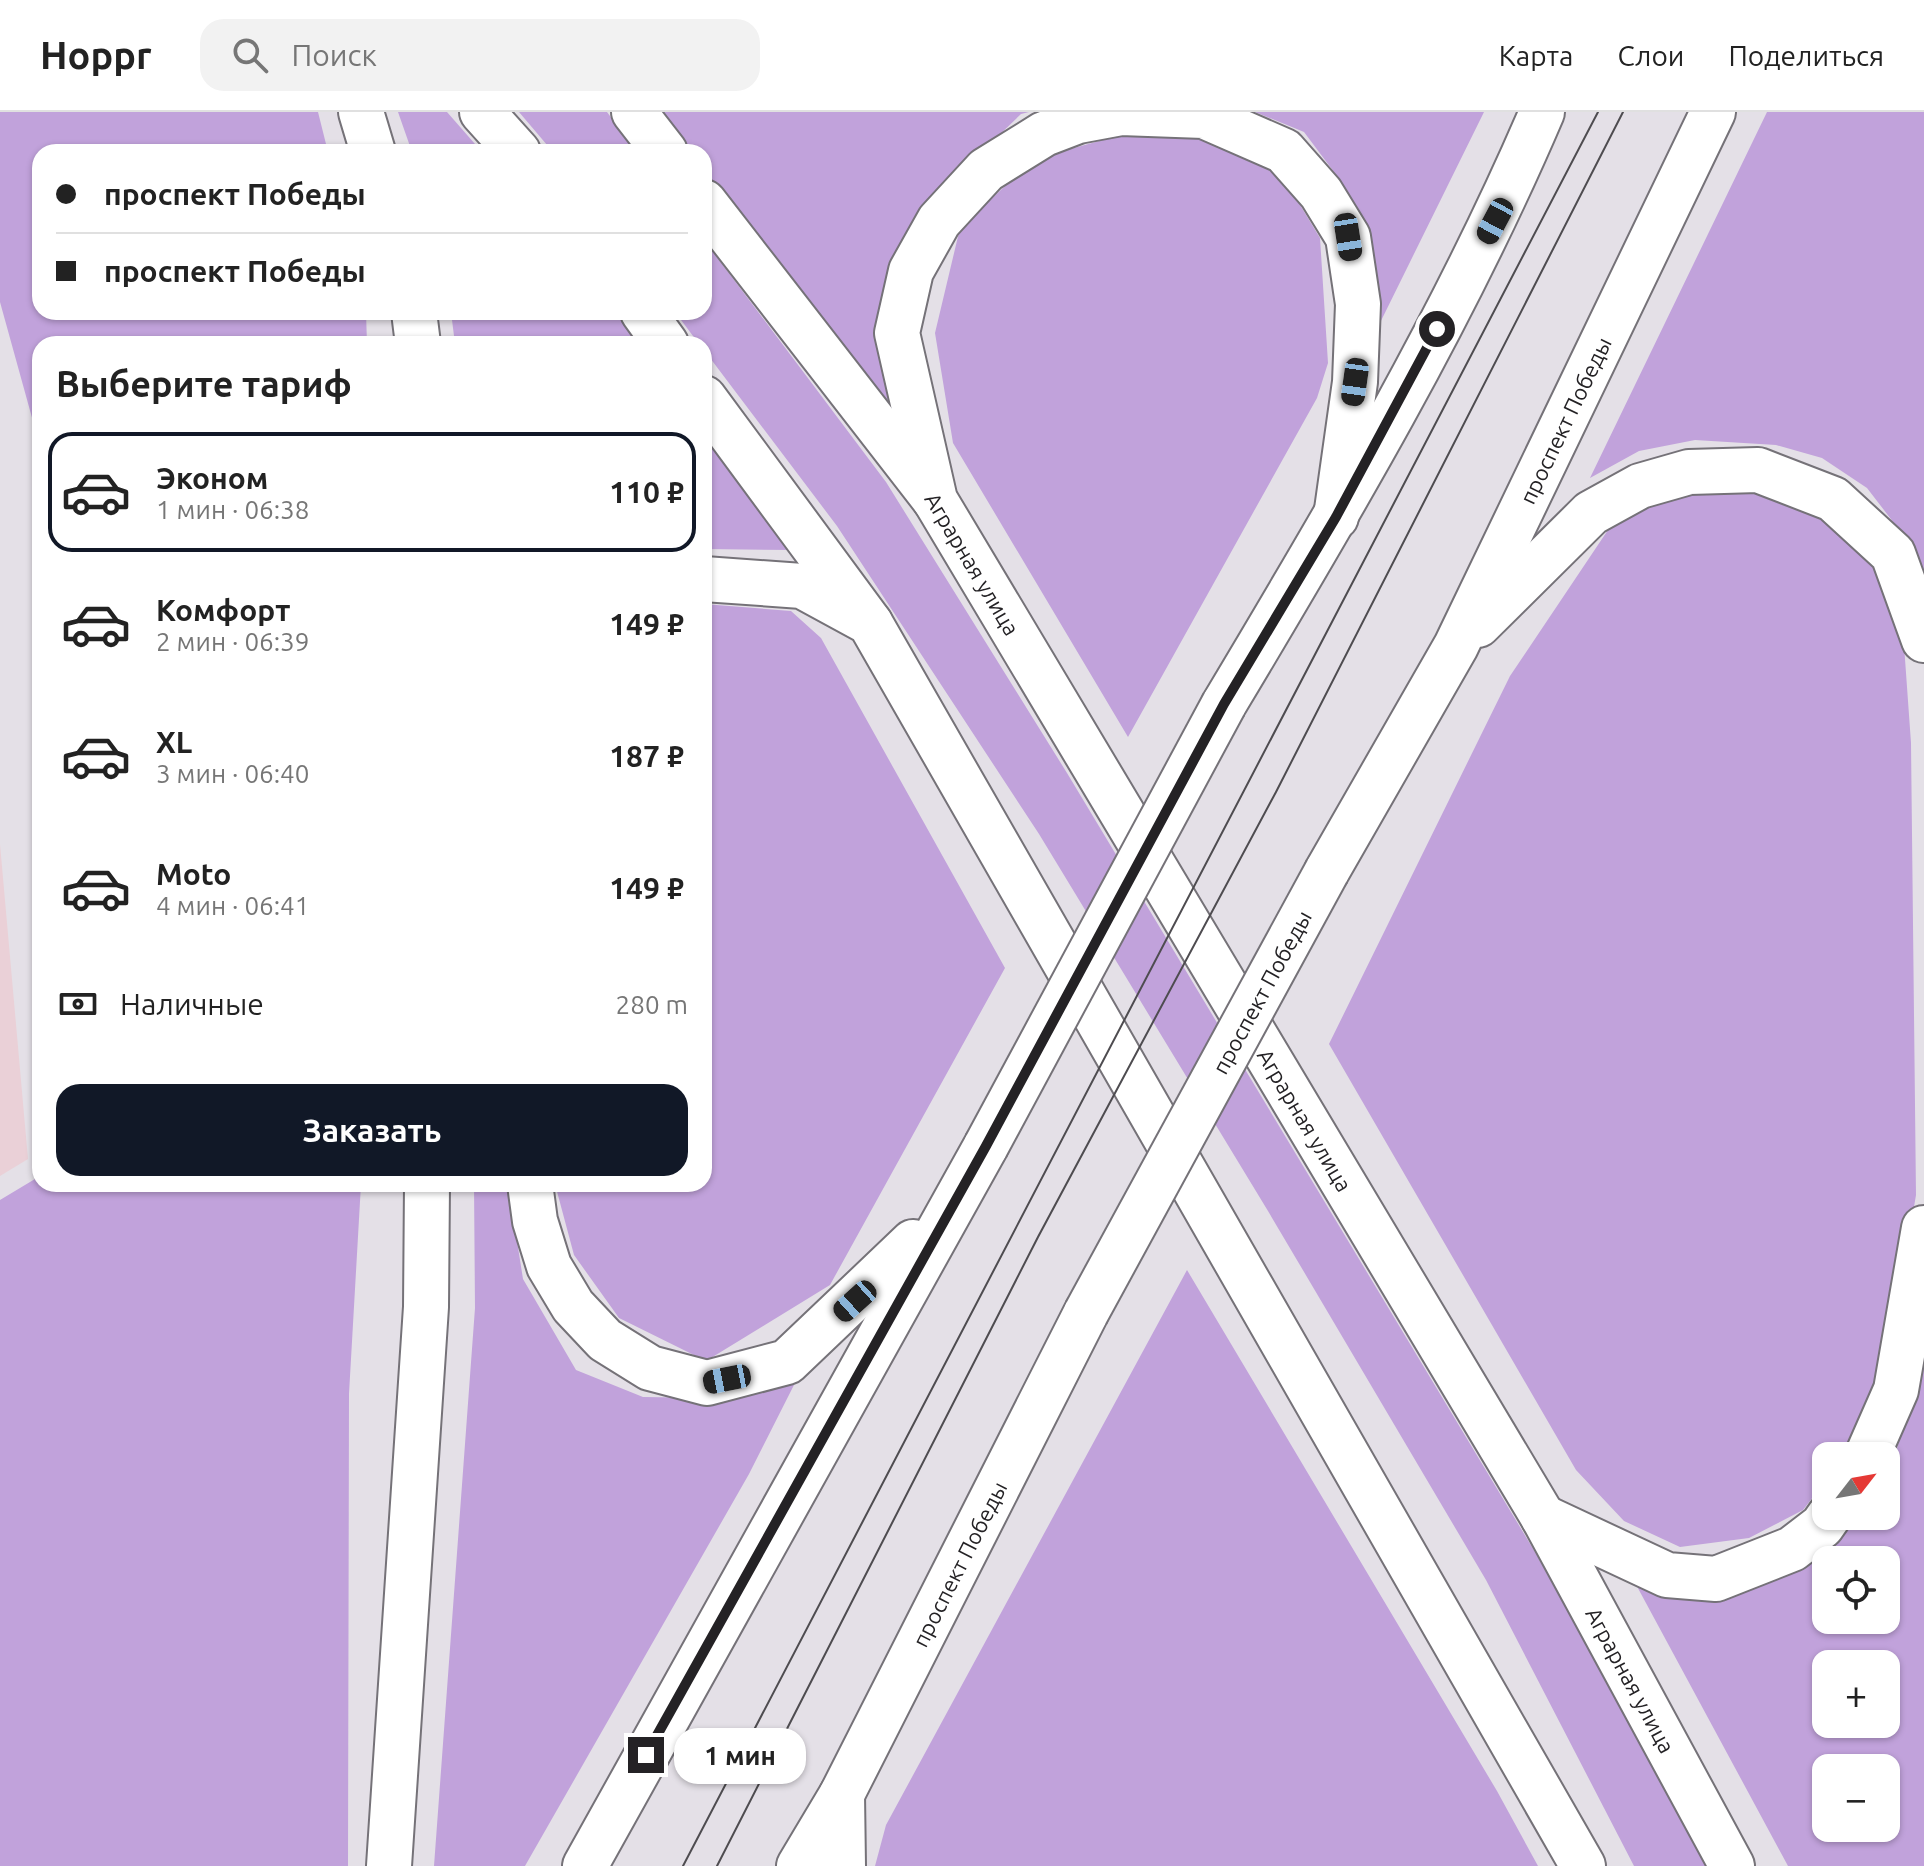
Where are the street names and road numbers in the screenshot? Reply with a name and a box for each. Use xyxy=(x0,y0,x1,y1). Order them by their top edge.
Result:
street label: проспект Победы xyxy=(1514,333,1615,508)
street label: Аграрная улица xyxy=(921,488,1025,639)
street label: проспект Победы xyxy=(1207,906,1316,1078)
street label: Аграрная улица xyxy=(1253,1044,1358,1195)
street label: проспект Победы xyxy=(906,1477,1011,1651)
street label: Аграрная улица xyxy=(1582,1603,1681,1757)

